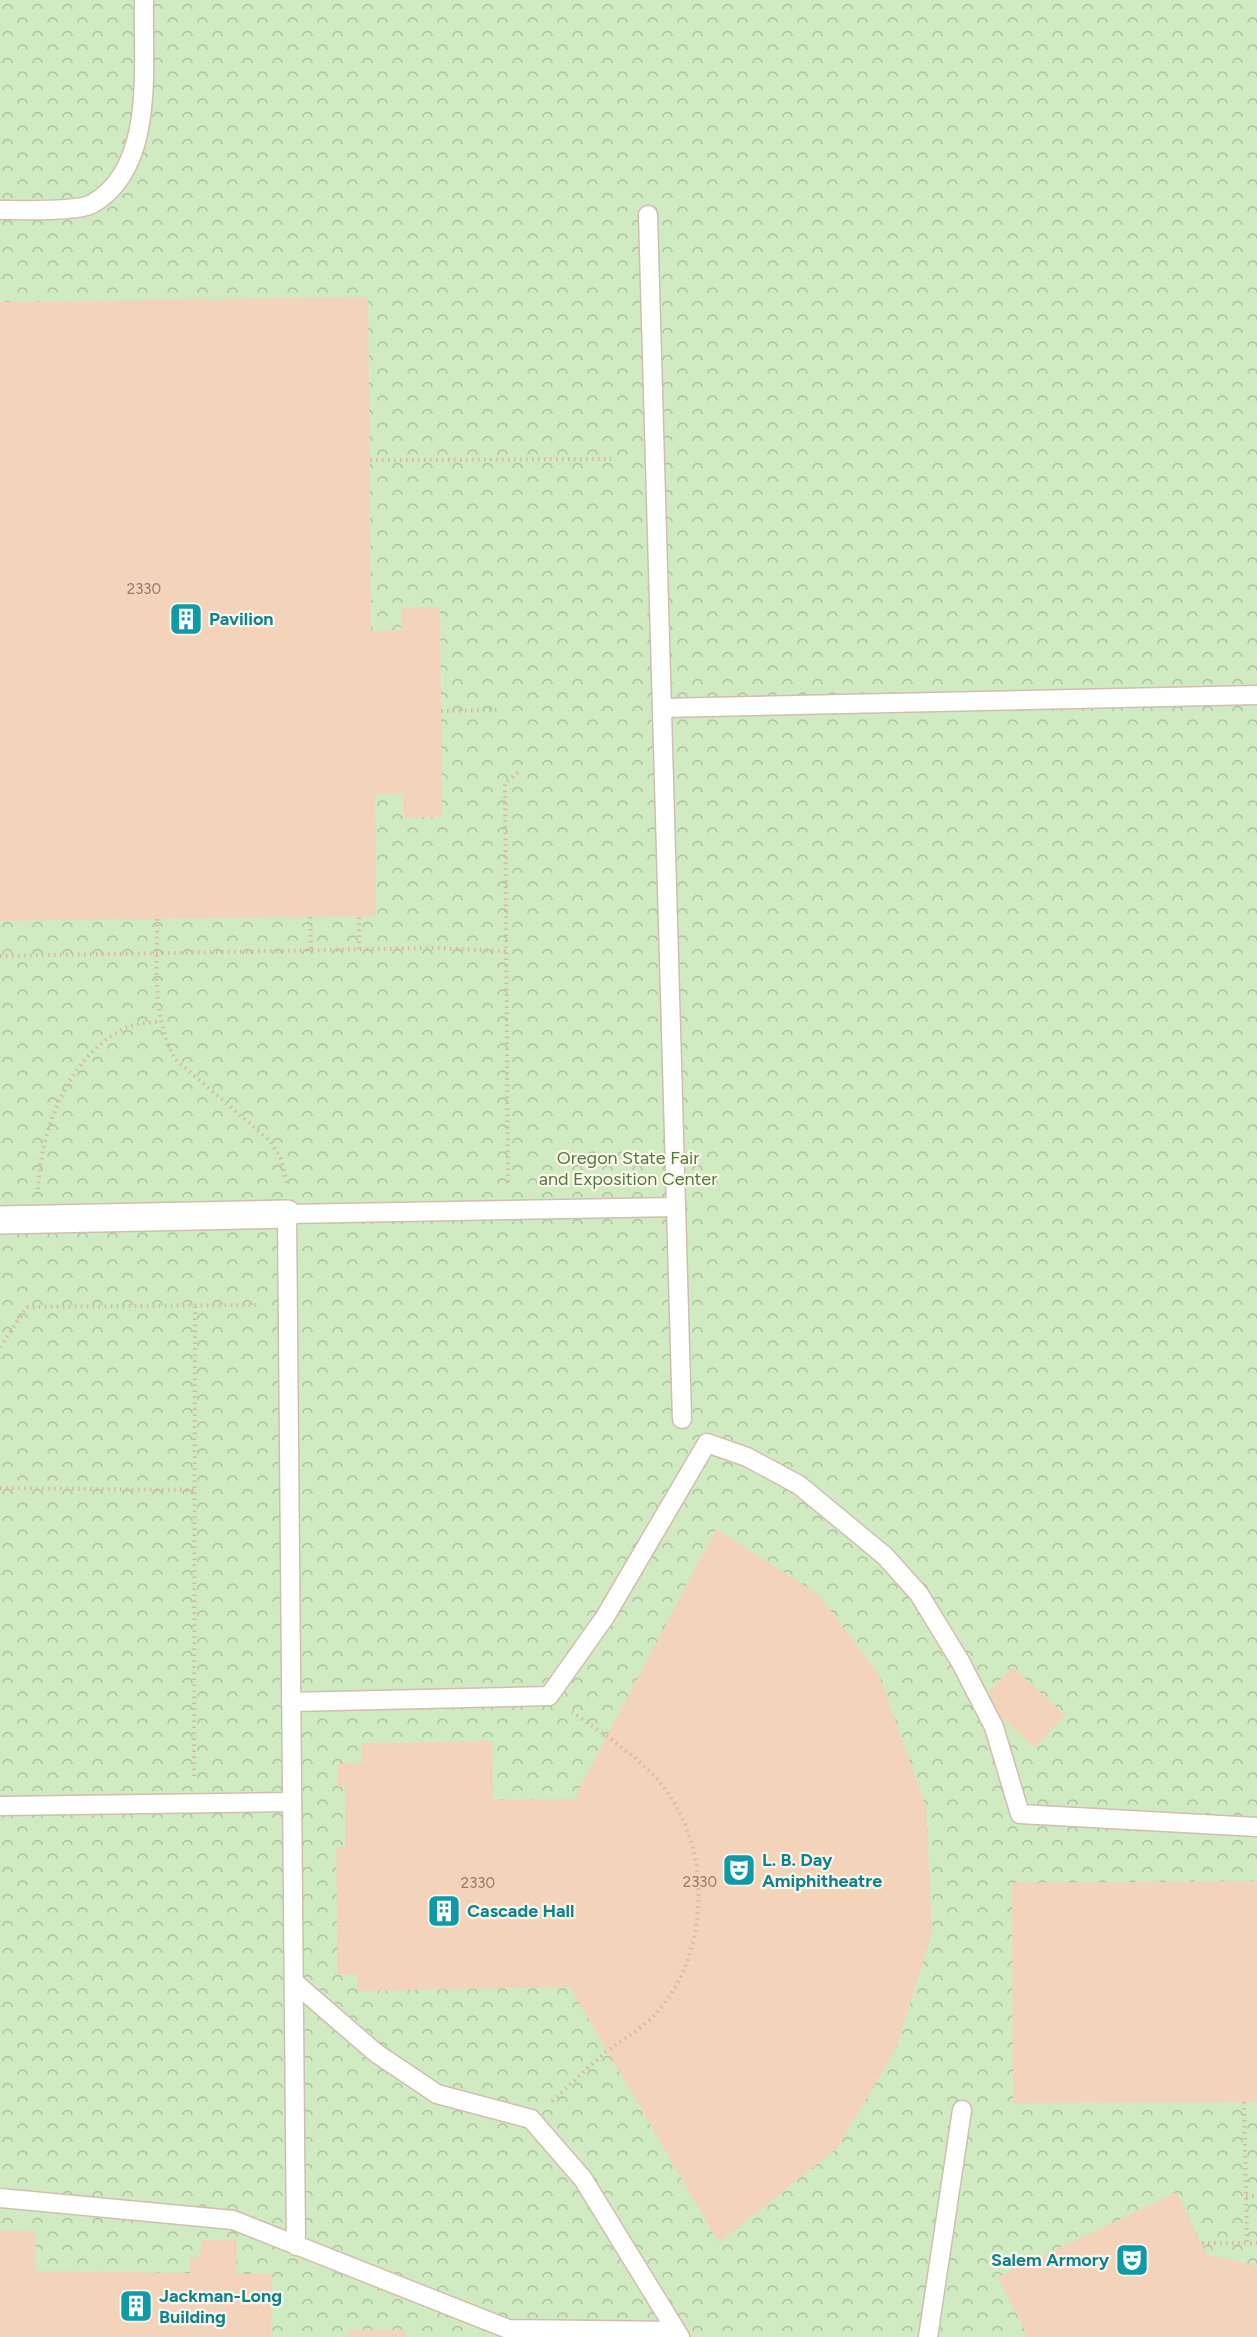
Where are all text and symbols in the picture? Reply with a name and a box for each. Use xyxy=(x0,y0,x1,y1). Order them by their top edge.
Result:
house number: 2330 xyxy=(127,580,161,598)
building icon: Pavilion xyxy=(168,601,204,637)
place label: Pavilion xyxy=(209,608,274,630)
park label: Oregon State Fair and Exposition Center xyxy=(539,1147,717,1190)
place label: L. B. Day Amiphitheatre xyxy=(762,1849,882,1892)
theatre icon: L. B. Day Amiphitheatre xyxy=(721,1852,757,1888)
house number: 2330 xyxy=(683,1873,717,1891)
house number: 2330 xyxy=(461,1874,495,1892)
building icon: Cascade Hall xyxy=(426,1893,462,1929)
place label: Cascade Hall xyxy=(467,1900,574,1922)
theatre icon: Salem Armory xyxy=(1114,2242,1150,2278)
place label: Salem Armory xyxy=(991,2249,1110,2271)
place label: Jackman-Long Building xyxy=(159,2285,282,2328)
building icon: Jackman-Long Building xyxy=(118,2288,154,2324)

